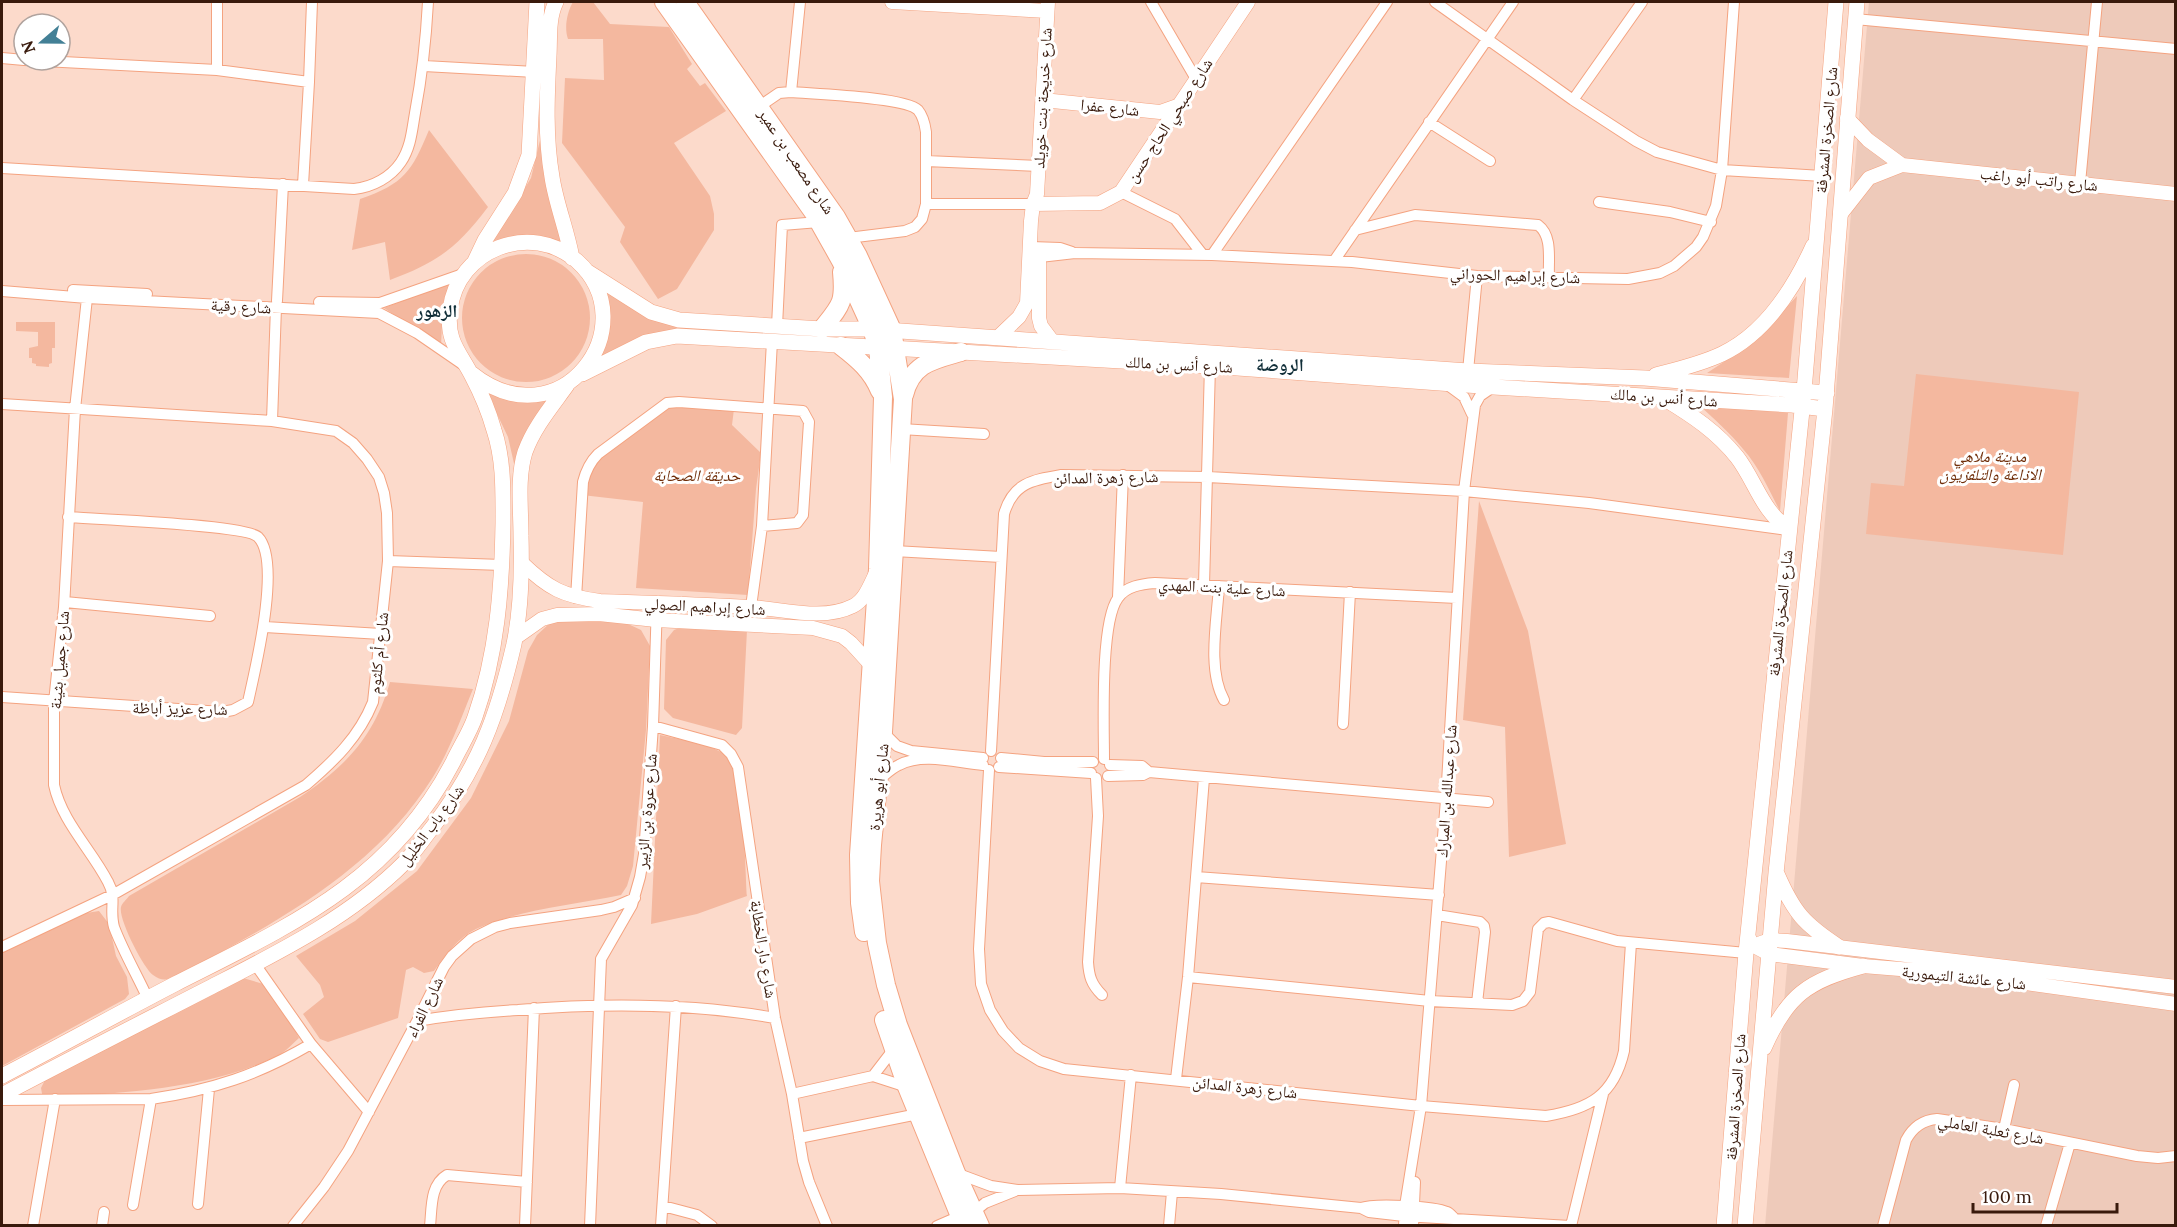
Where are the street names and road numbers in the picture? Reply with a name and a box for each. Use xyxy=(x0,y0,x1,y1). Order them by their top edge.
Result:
street label: شارع خديجة بنت خويلد xyxy=(1028,27,1057,169)
street label: شارع صبحي الحاج حسن xyxy=(1121,54,1219,188)
street label: شارع الصخرة المشرفة xyxy=(1811,66,1842,194)
street label: شارع عفرا xyxy=(1079,94,1140,121)
street label: شارع مصعب بن عمير xyxy=(753,104,840,218)
street label: شارع راتب أبو راغب xyxy=(1979,163,2099,196)
street label: شارع إبراهيم الحوراني xyxy=(1449,263,1580,290)
street label: شارع رقية xyxy=(210,294,272,319)
street label: شارع أنس بن مالك xyxy=(1125,351,1233,378)
street label: شارع أنس بن مالك xyxy=(1609,383,1718,412)
street label: شارع زهرة المدائن xyxy=(1053,466,1159,489)
street label: شارع الصخرة المشرفة xyxy=(1763,549,1798,677)
street label: شارع علية بنت المهدي xyxy=(1158,574,1286,603)
street label: شارع إبراهيم الصولي xyxy=(644,593,766,622)
street label: شارع جميل بثينة xyxy=(45,610,74,710)
street label: شارع أم كلثوم xyxy=(364,611,393,695)
street label: شارع عزيز أباظة xyxy=(132,697,228,720)
street label: شارع عبدالله بن المبارك xyxy=(1431,724,1462,858)
street label: شارع أبو هريرة xyxy=(863,742,894,832)
street label: شارع عروة بن الزبير xyxy=(631,753,662,871)
street label: شارع باب الخليل xyxy=(394,780,469,870)
street label: شارع دار الخطابة xyxy=(745,899,782,1000)
street label: شارع عائشة التيمورية xyxy=(1901,961,2027,994)
street label: شارع الفراء xyxy=(401,973,448,1041)
street label: شارع الصخرة المشرفة xyxy=(1721,1033,1750,1161)
street label: شارع زهرة المدائن xyxy=(1192,1072,1298,1103)
street label: شارع ثعلبة العاملي xyxy=(1936,1110,2045,1151)

